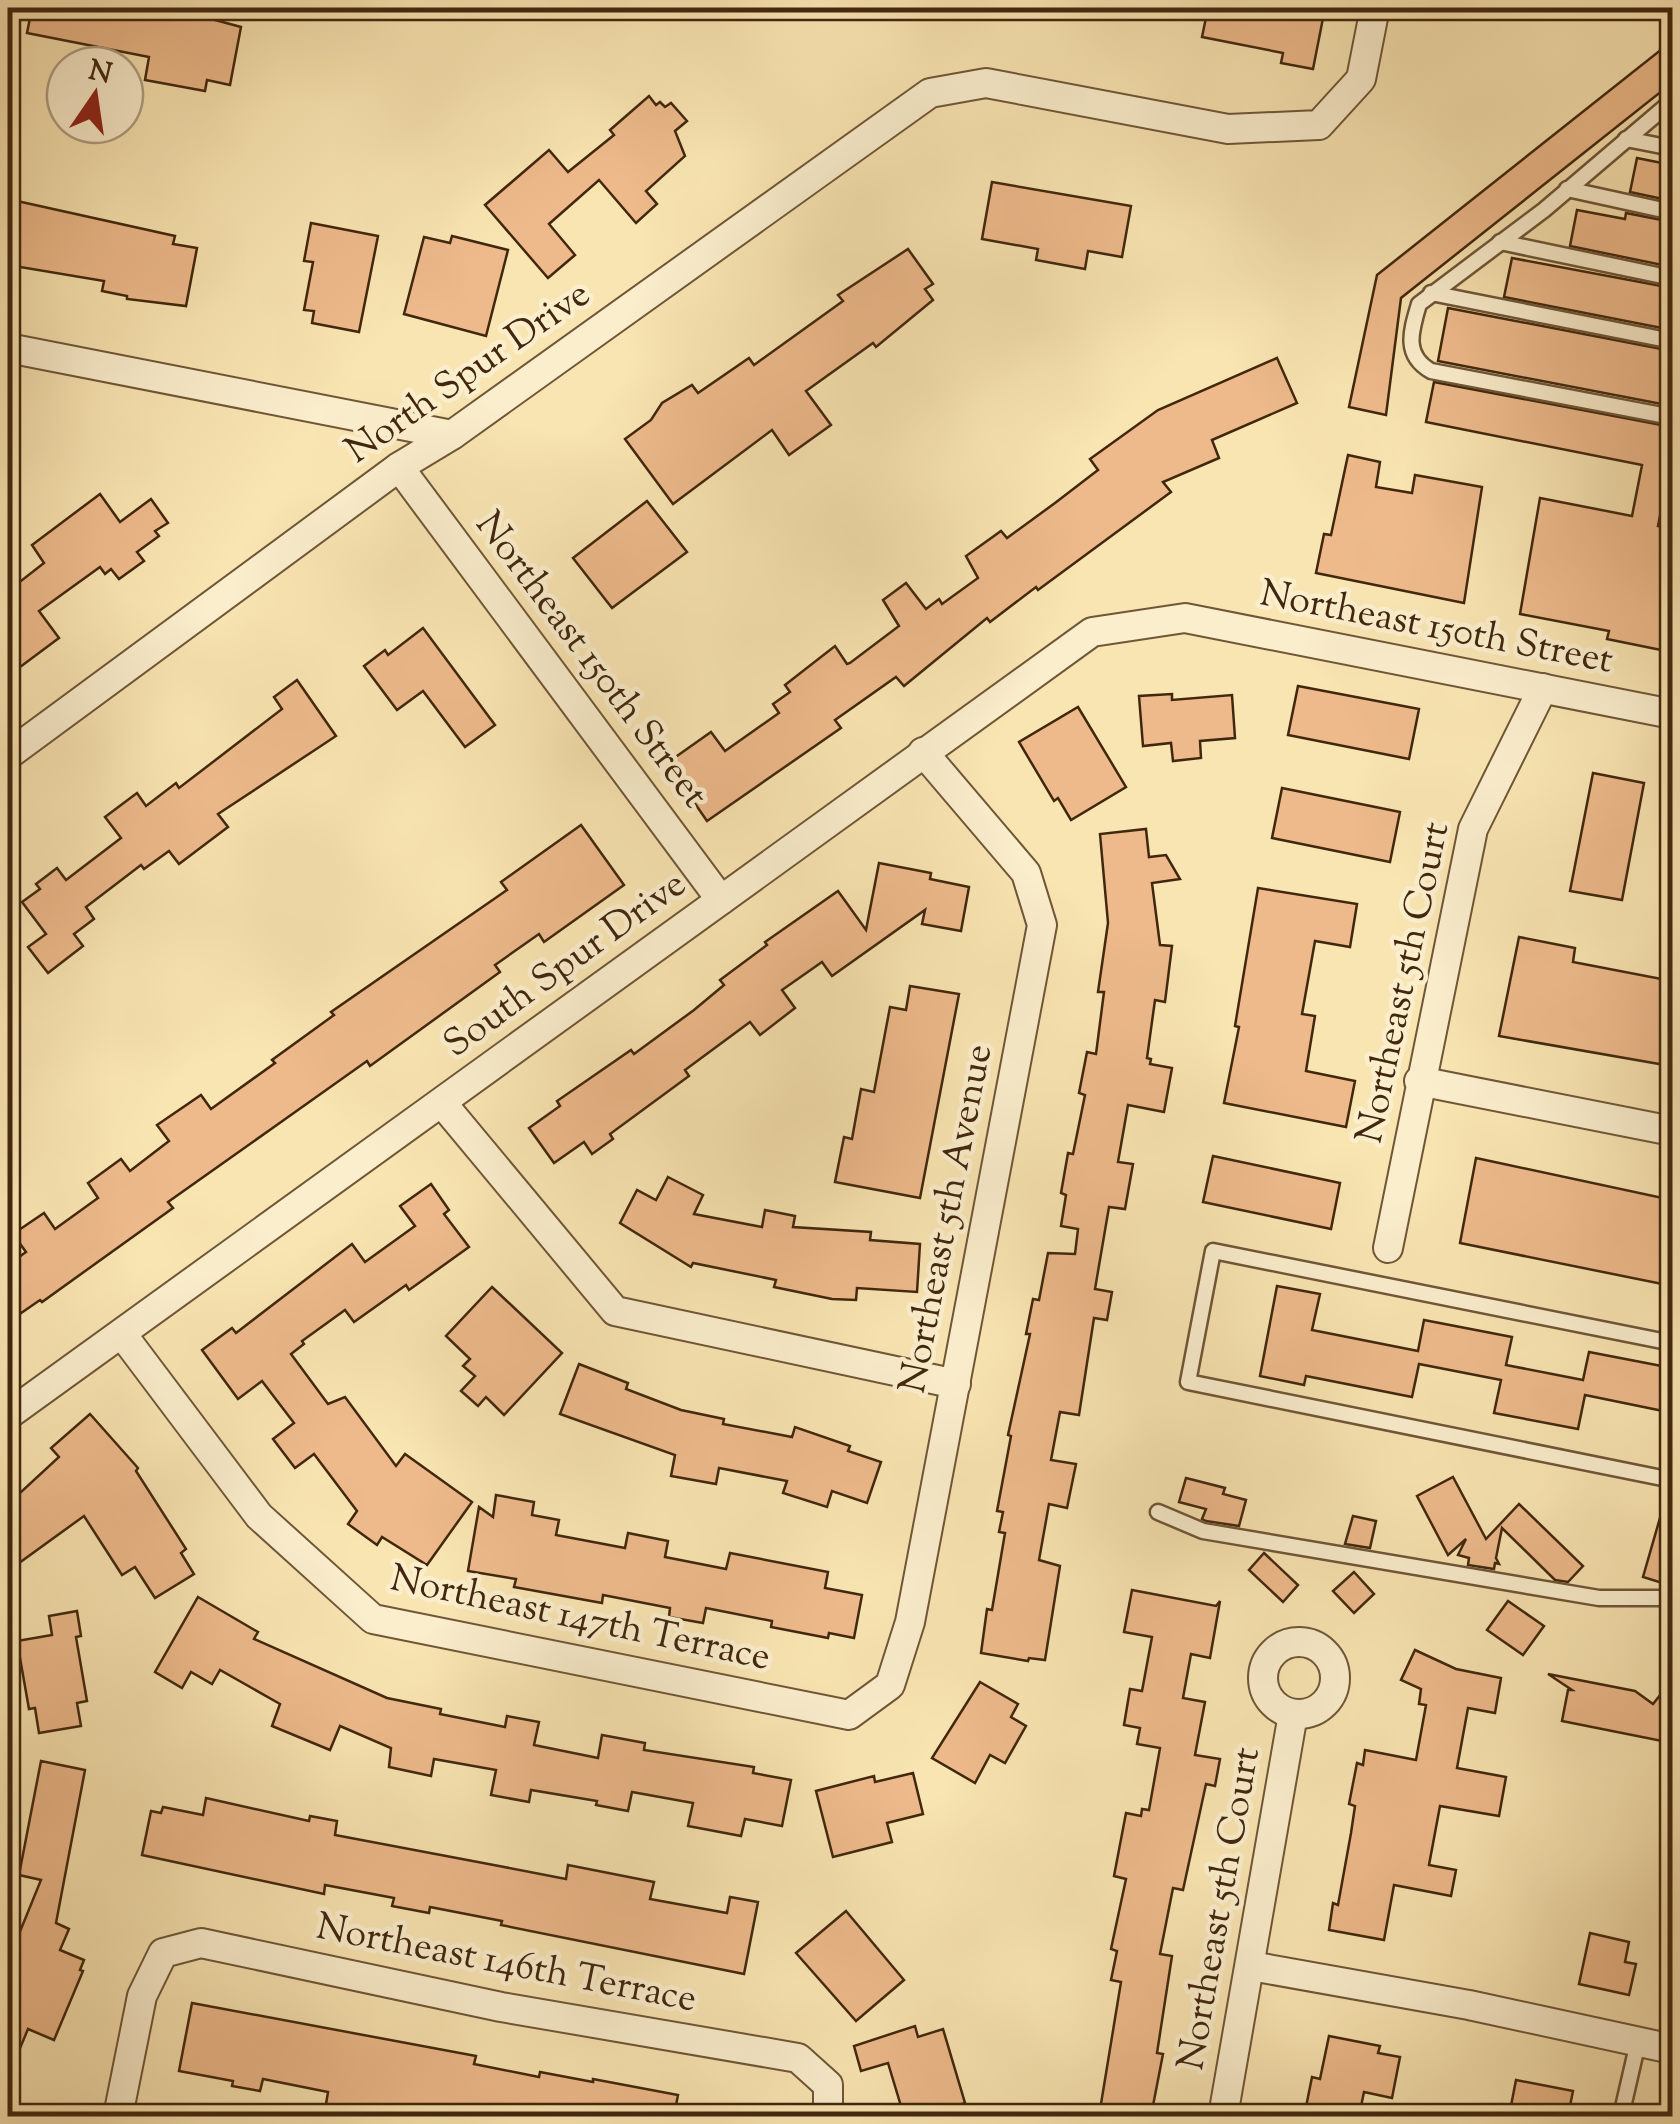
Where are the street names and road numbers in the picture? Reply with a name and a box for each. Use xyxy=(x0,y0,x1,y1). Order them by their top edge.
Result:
street label: North Spur Drive xyxy=(336,269,602,479)
street label: Northeast 150th Street xyxy=(461,502,719,820)
street label: Northeast 150th Street xyxy=(1255,568,1617,690)
street label: Northeast 5th Court xyxy=(1345,818,1465,1148)
street label: South Spur Drive xyxy=(434,859,698,1073)
street label: Northeast 5th Avenue xyxy=(888,1040,1008,1398)
street label: Northeast 147th Terrace xyxy=(385,1553,775,1687)
street label: Northeast 5th Court xyxy=(1166,1743,1276,2075)
street label: Northeast 146th Terrace xyxy=(311,1902,701,2028)

